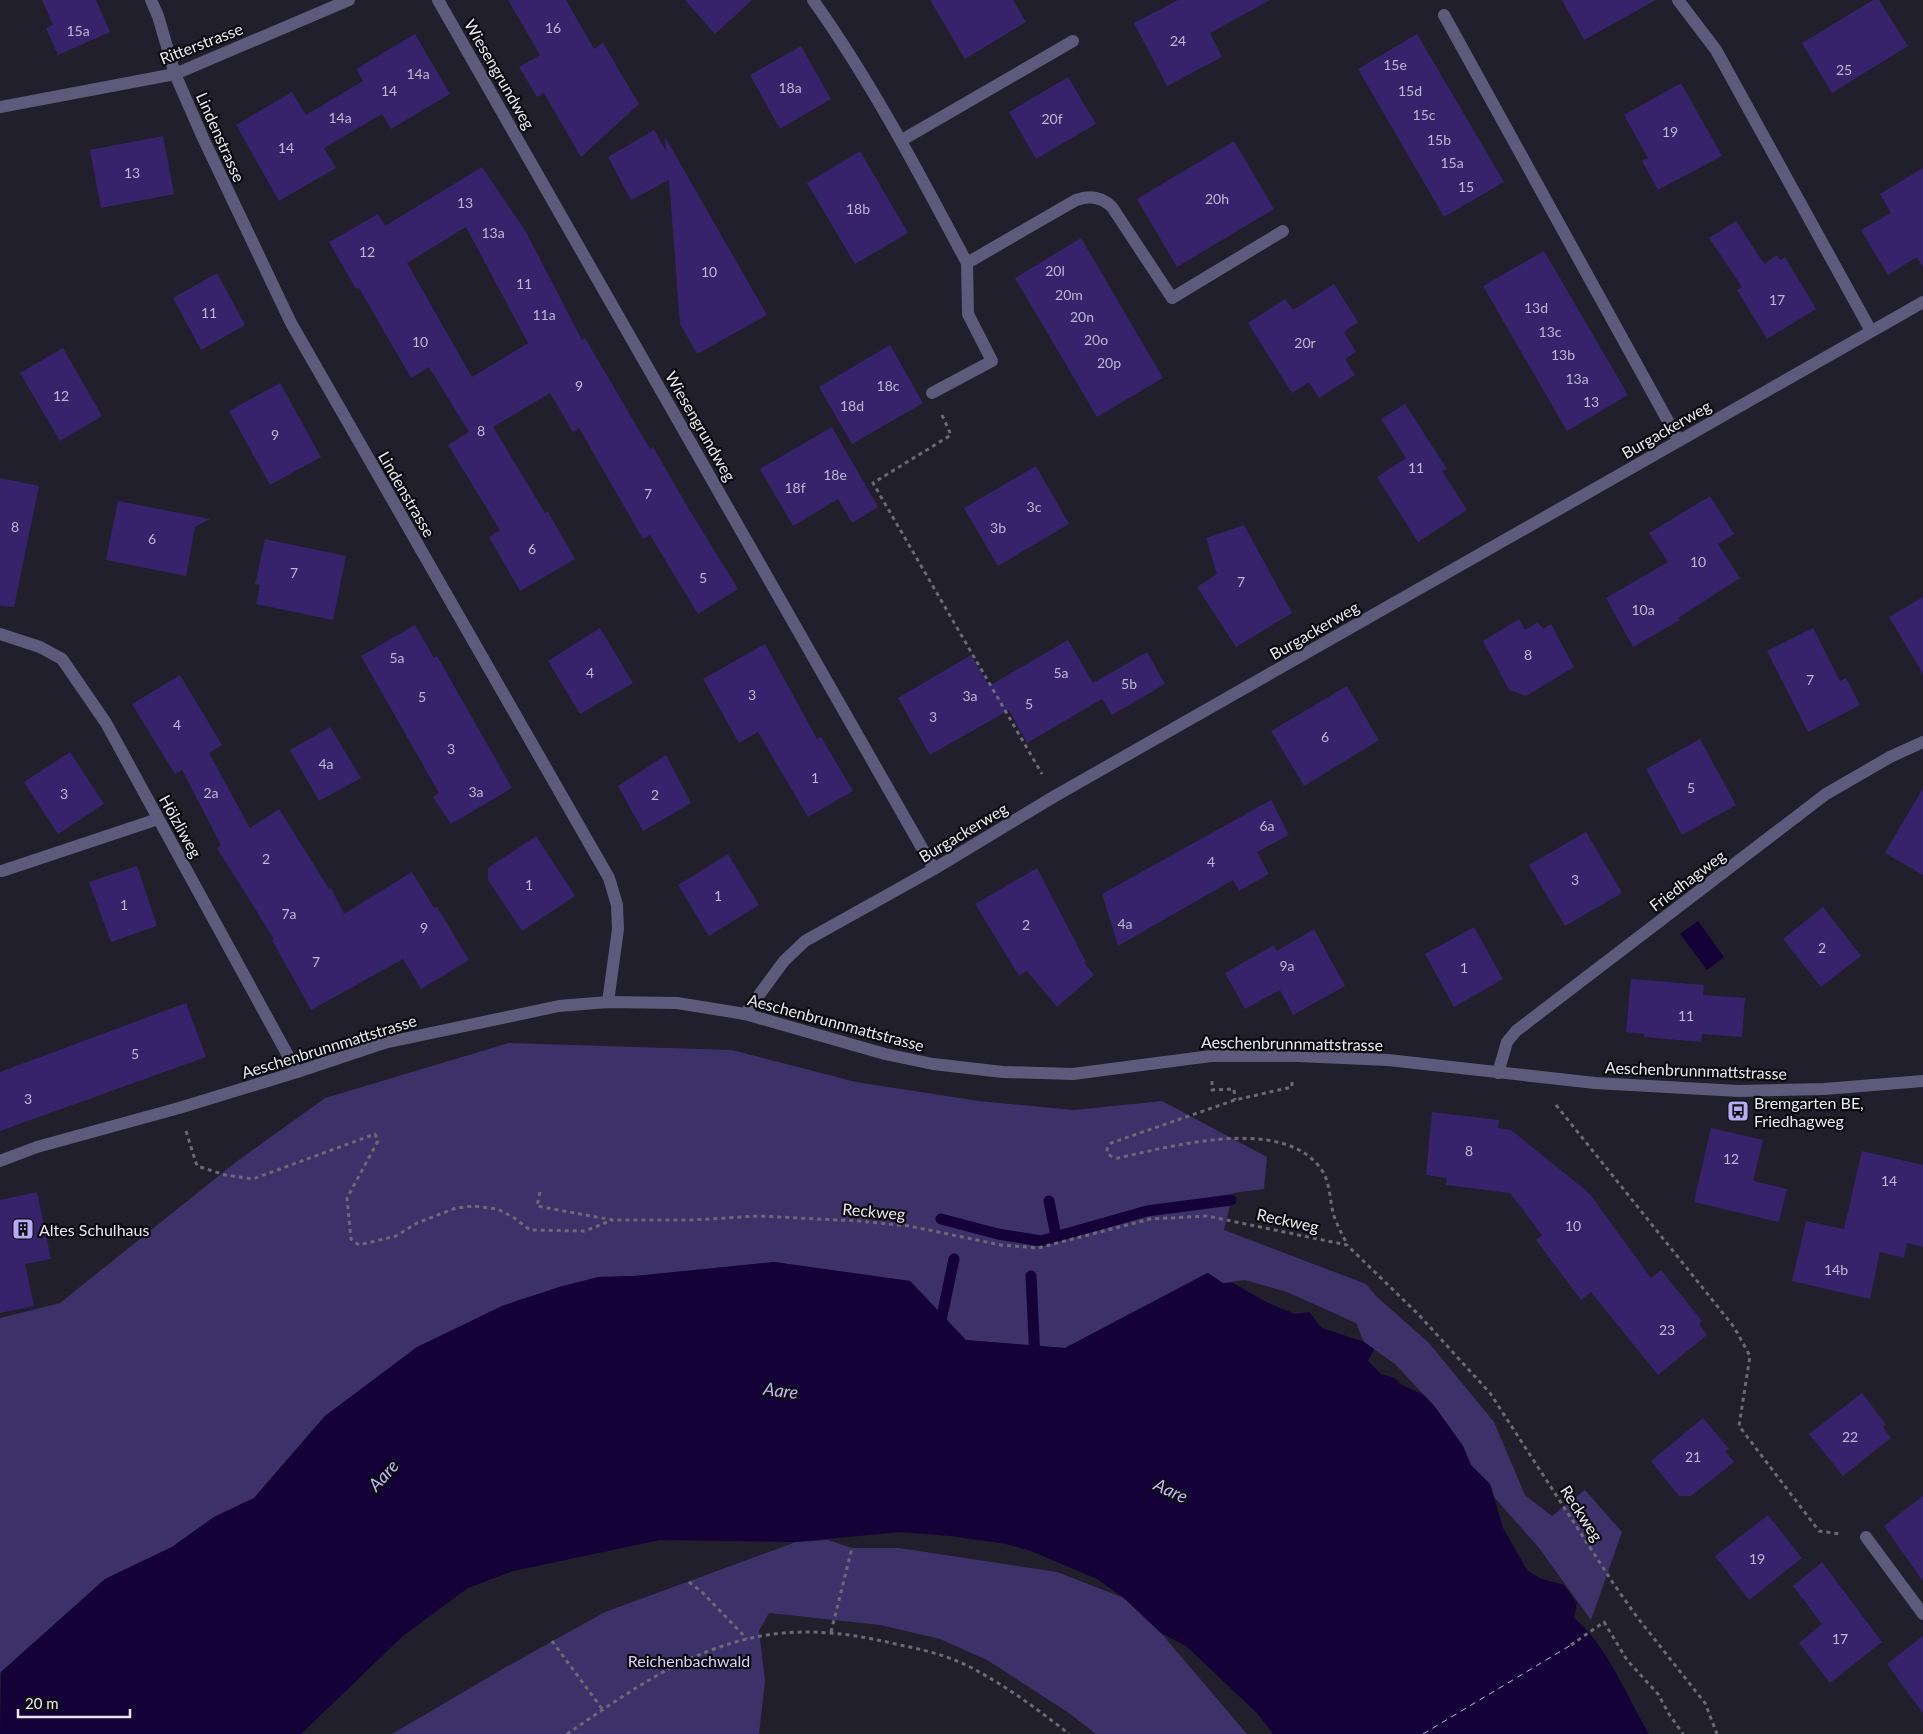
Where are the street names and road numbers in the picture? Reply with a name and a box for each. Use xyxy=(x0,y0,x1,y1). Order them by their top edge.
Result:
street label: Wiesengrundweg xyxy=(461,16,539,132)
street label: Ritterstrasse xyxy=(157,18,245,68)
street label: Lindenstrasse xyxy=(193,89,249,185)
street label: Wiesengrundweg xyxy=(662,368,740,484)
street label: Burgackerweg xyxy=(1618,396,1714,462)
street label: Lindenstrasse xyxy=(375,448,439,540)
street label: Burgackerweg xyxy=(1266,597,1362,663)
street label: Hölzliweg xyxy=(156,791,206,861)
street label: Burgackerweg xyxy=(915,798,1011,866)
street label: Friedhagweg xyxy=(1645,845,1729,915)
street label: Aeschenbrunnmattstrasse xyxy=(746,989,926,1055)
street label: Aeschenbrunnmattstrasse xyxy=(239,1010,419,1082)
street label: Aeschenbrunnmattstrasse xyxy=(1201,1032,1383,1054)
street label: Aeschenbrunnmattstrasse xyxy=(1605,1057,1787,1083)
street label: Reckweg xyxy=(842,1199,906,1223)
street label: Reckweg xyxy=(1255,1204,1321,1236)
street label: Reckweg xyxy=(1557,1481,1607,1545)

